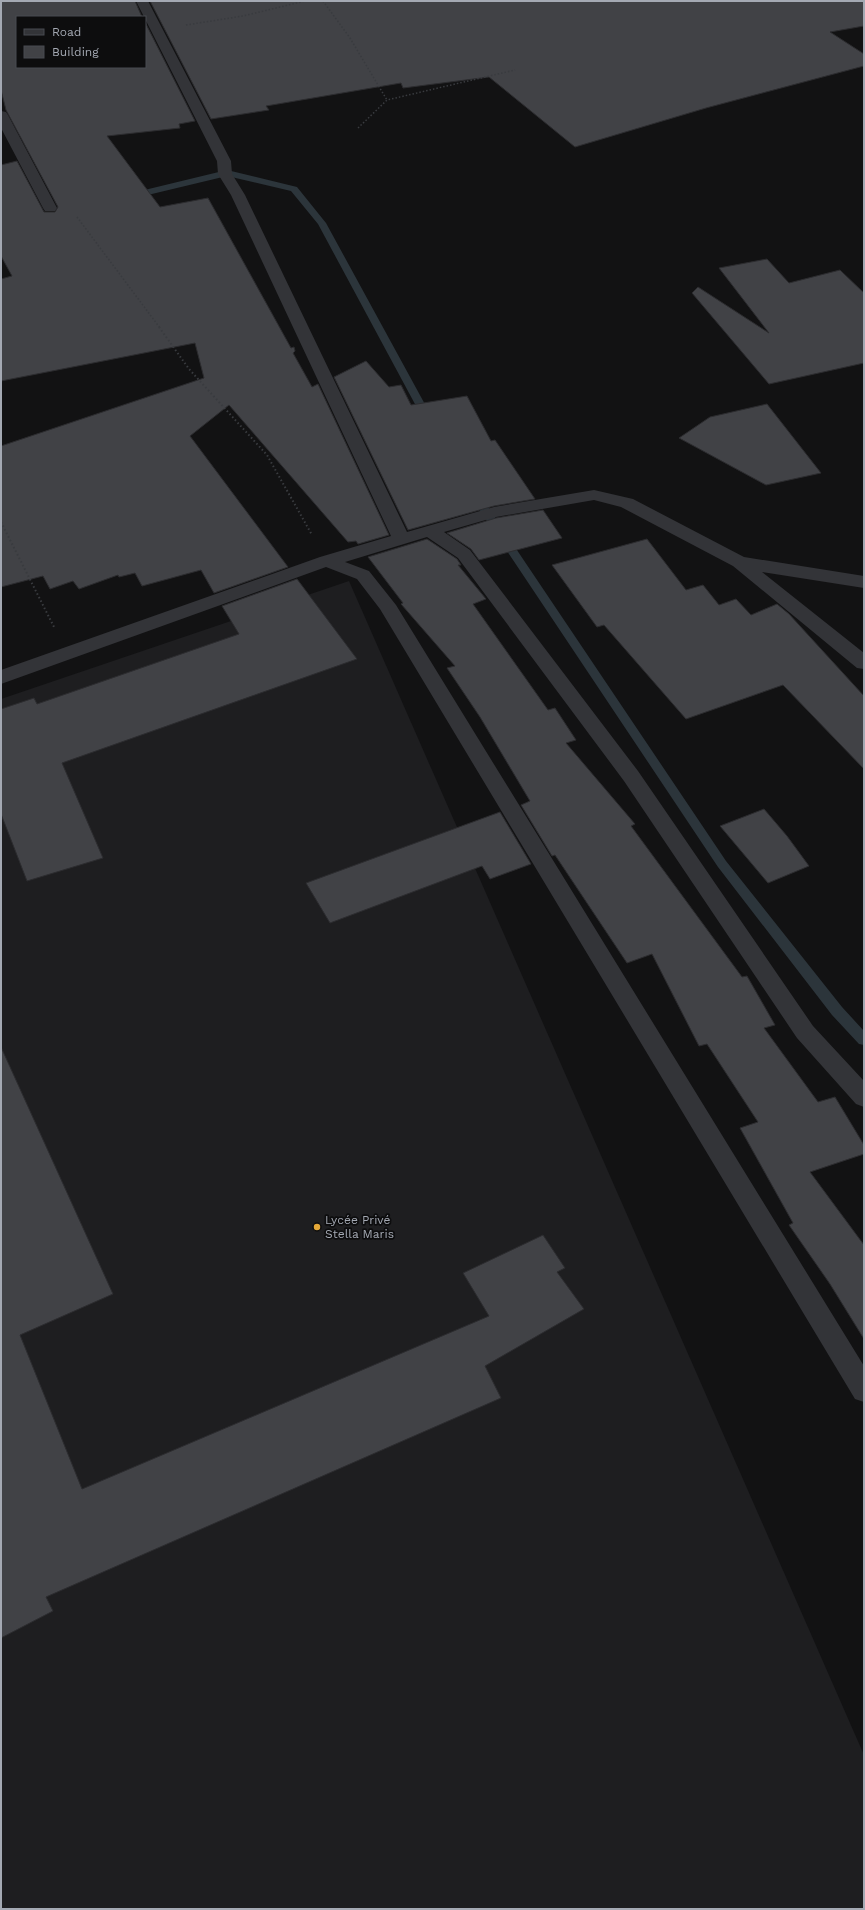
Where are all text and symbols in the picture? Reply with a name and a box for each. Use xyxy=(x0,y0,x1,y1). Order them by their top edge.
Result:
legend xyxy=(16,16,146,68)
text: Road xyxy=(52,25,81,39)
text: Building xyxy=(52,45,99,59)
place label: Lycée Privé Stella Maris xyxy=(325,1213,394,1241)
marker: Lycée Privé Stella Maris xyxy=(312,1222,322,1232)

